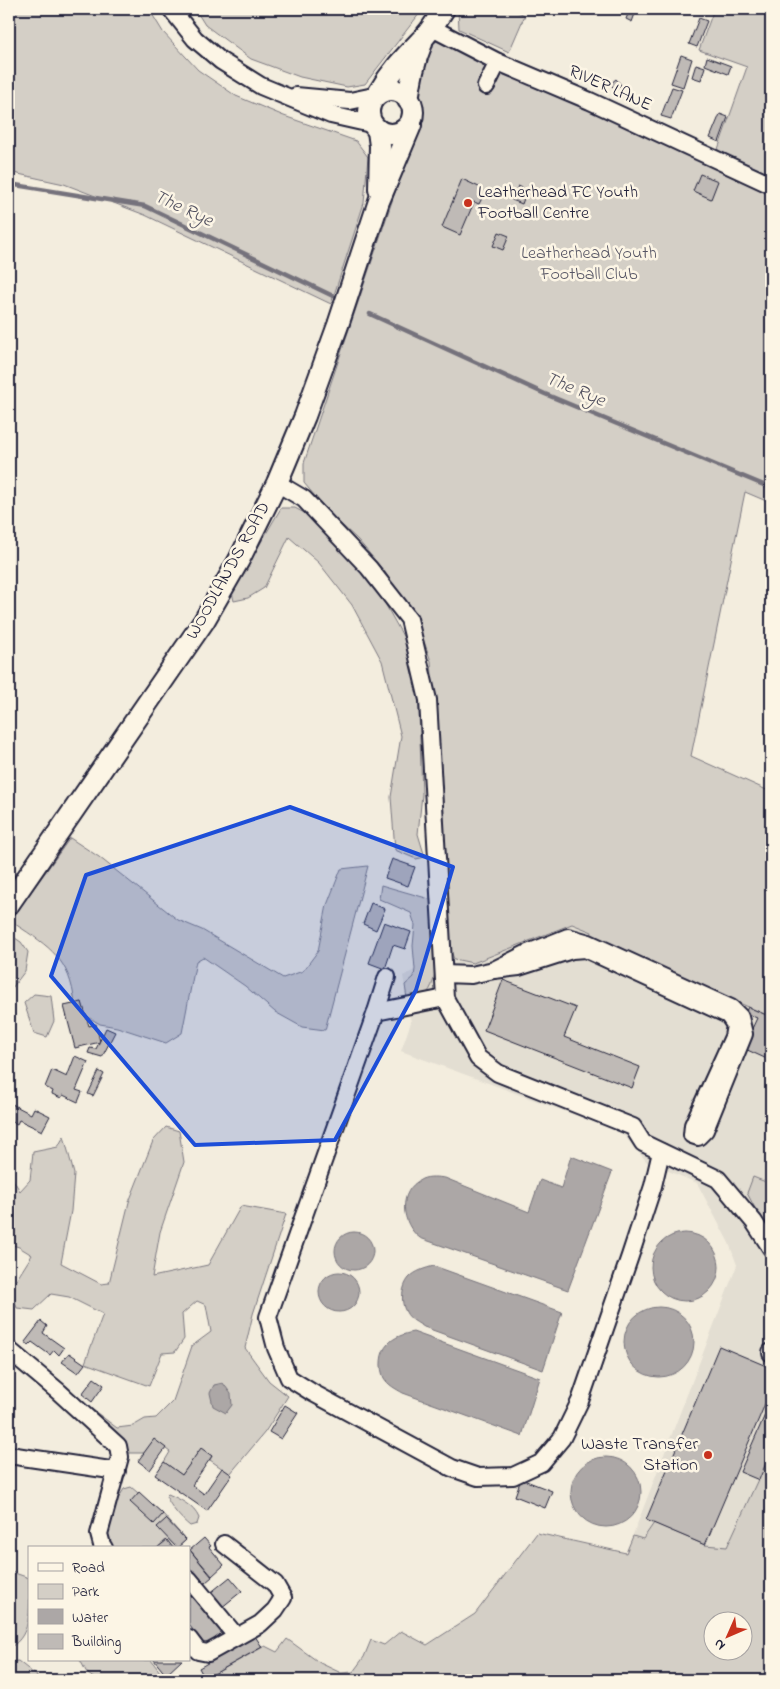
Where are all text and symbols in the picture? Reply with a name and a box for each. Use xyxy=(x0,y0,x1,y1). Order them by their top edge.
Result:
street label: RIVER LANE xyxy=(564,59,656,119)
place label: Leatherhead FC Youth Football Centre xyxy=(477,180,638,227)
water label: The Rye xyxy=(149,184,218,235)
marker: Leatherhead FC Youth Football Centre xyxy=(462,197,474,209)
park label: Leatherhead Youth Football Club xyxy=(521,241,657,288)
water label: The Rye xyxy=(541,365,611,415)
street label: WOODLANDS ROAD xyxy=(180,497,278,645)
place label: Waste Transfer Station xyxy=(581,1432,698,1479)
marker: Waste Transfer Station xyxy=(702,1449,714,1461)
legend xyxy=(28,1546,190,1662)
text: Road xyxy=(72,1557,105,1579)
text: Park xyxy=(72,1581,100,1603)
text: Water xyxy=(72,1607,108,1629)
north arrow xyxy=(702,1612,752,1662)
text: Building xyxy=(71,1631,121,1654)
text: N xyxy=(709,1633,731,1655)

